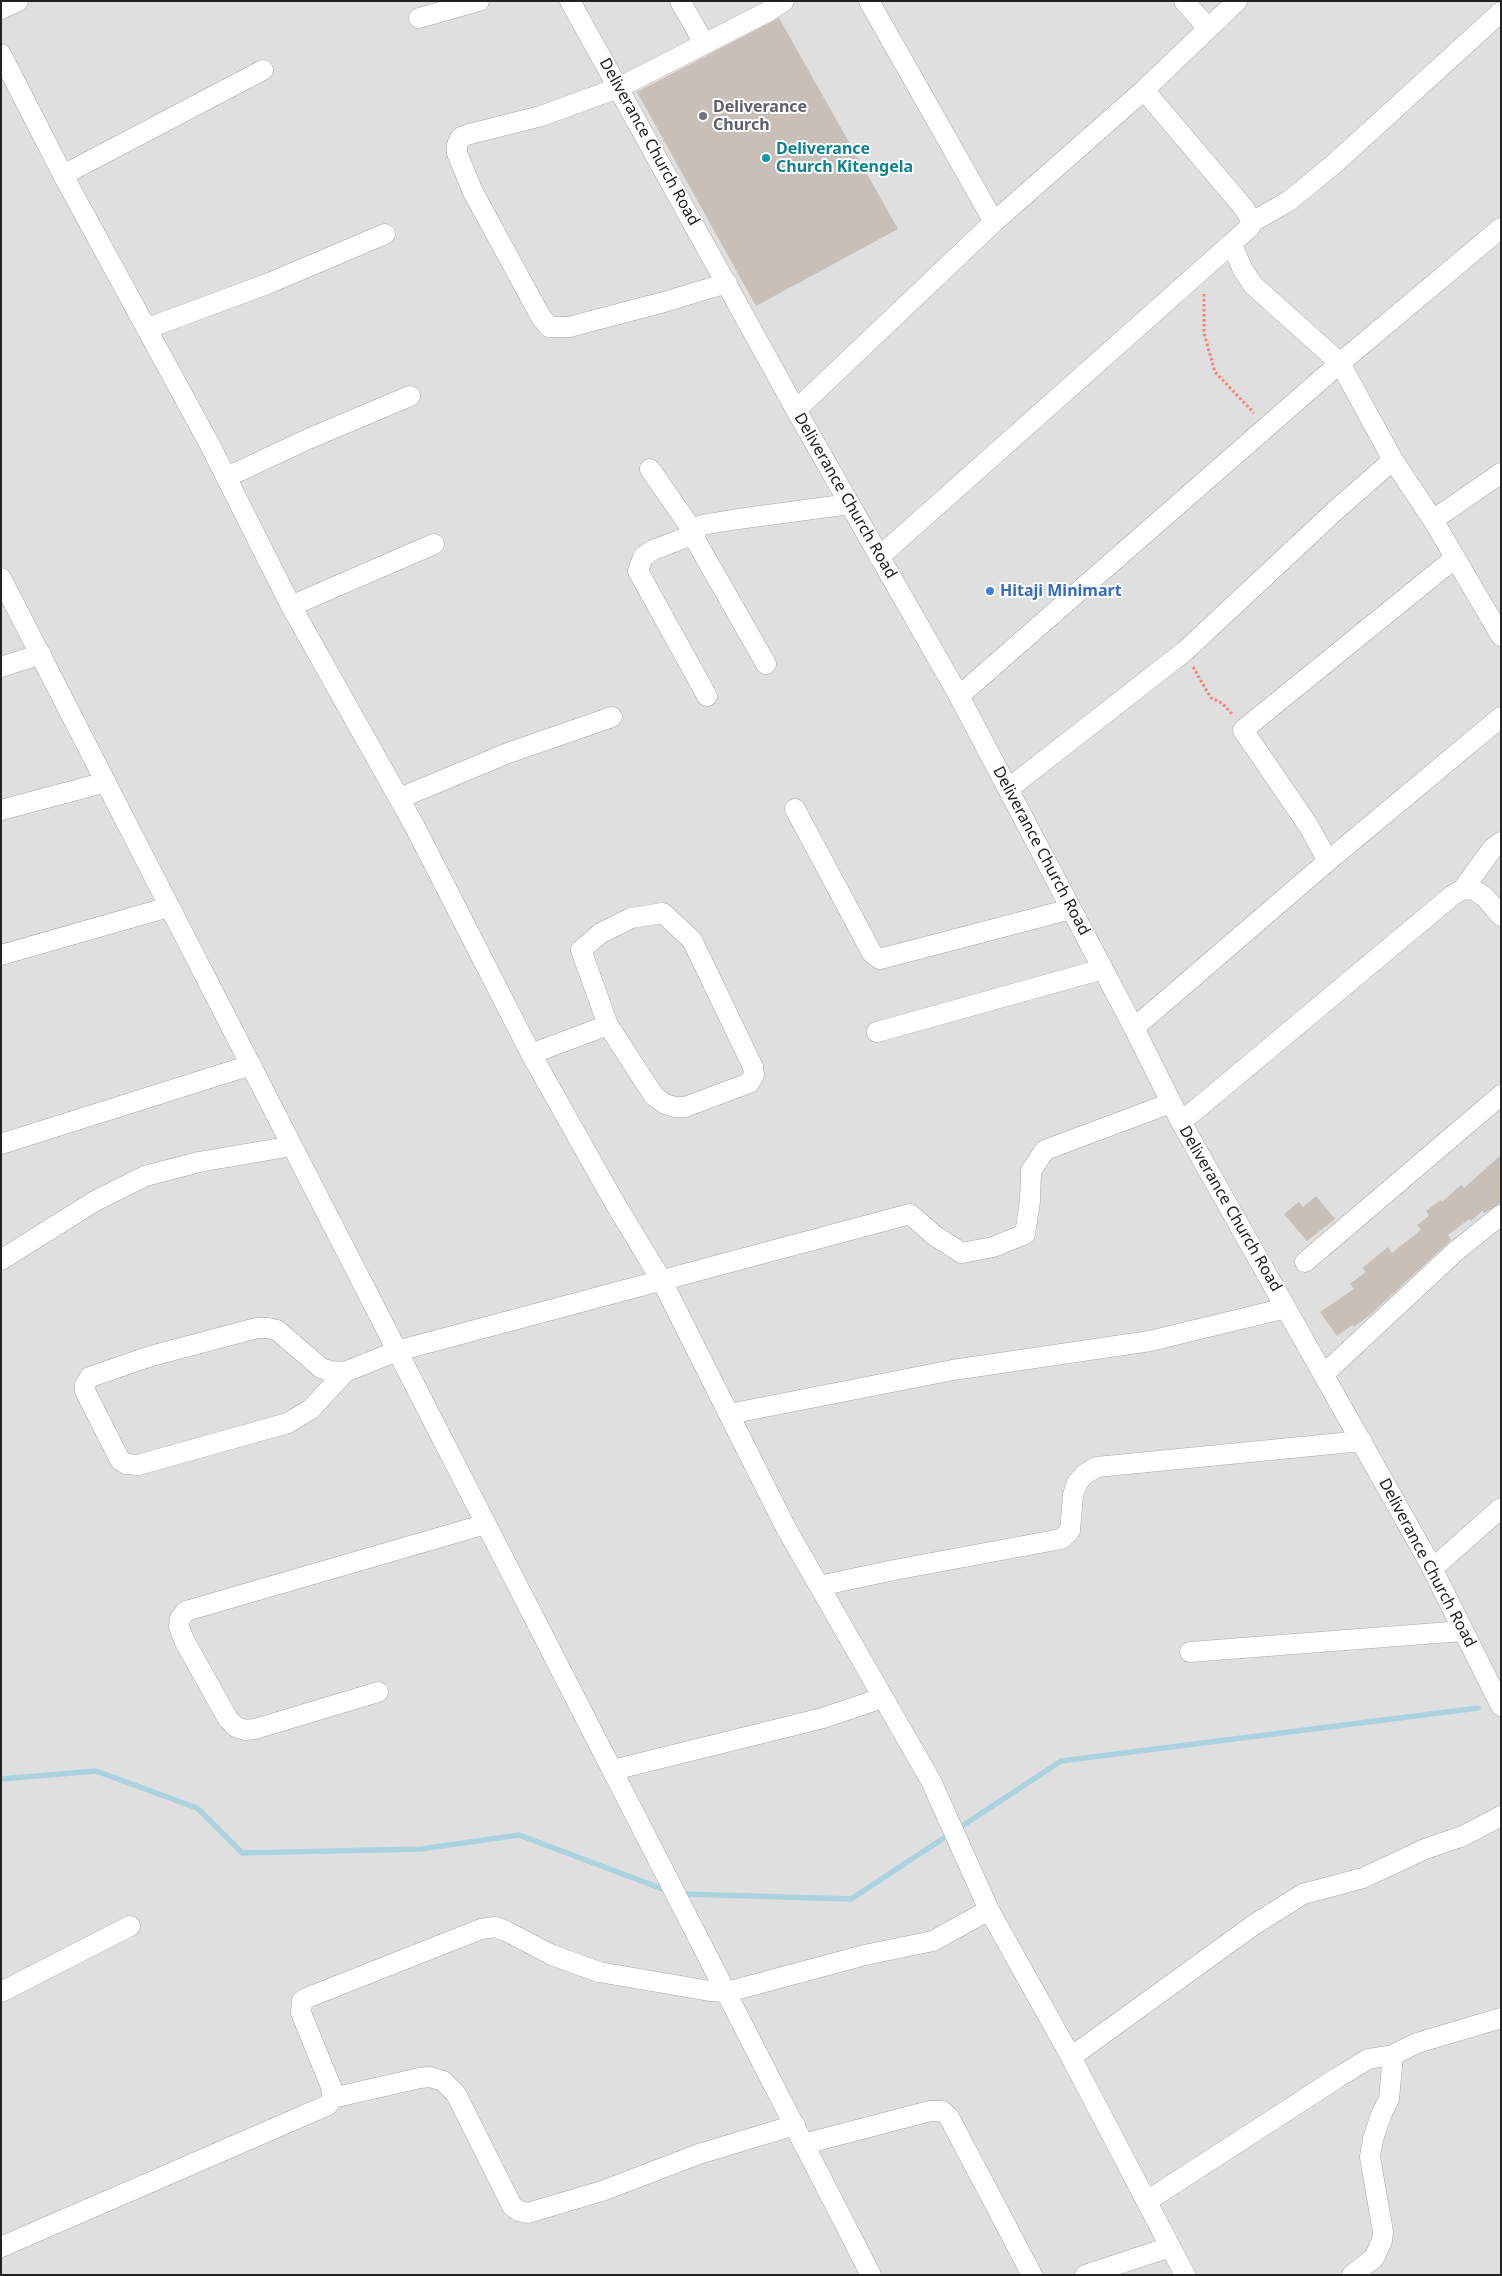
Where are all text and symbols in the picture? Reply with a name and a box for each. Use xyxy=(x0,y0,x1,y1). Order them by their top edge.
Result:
street label: Deliverance Church Road xyxy=(595,55,703,229)
place label: Deliverance Church xyxy=(713,97,807,135)
marker: Deliverance Church xyxy=(697,110,709,122)
place label: Deliverance Church Kitengela xyxy=(776,139,913,177)
marker: Deliverance Church Kitengela xyxy=(760,152,772,164)
street label: Deliverance Church Road xyxy=(790,410,900,582)
place label: Hitaji Minimart xyxy=(1000,581,1122,601)
marker: Hitaji Minimart xyxy=(984,585,996,597)
street label: Deliverance Church Road xyxy=(988,763,1094,939)
street label: Deliverance Church Road xyxy=(1175,1123,1285,1295)
street label: Deliverance Church Road xyxy=(1374,1475,1480,1651)

